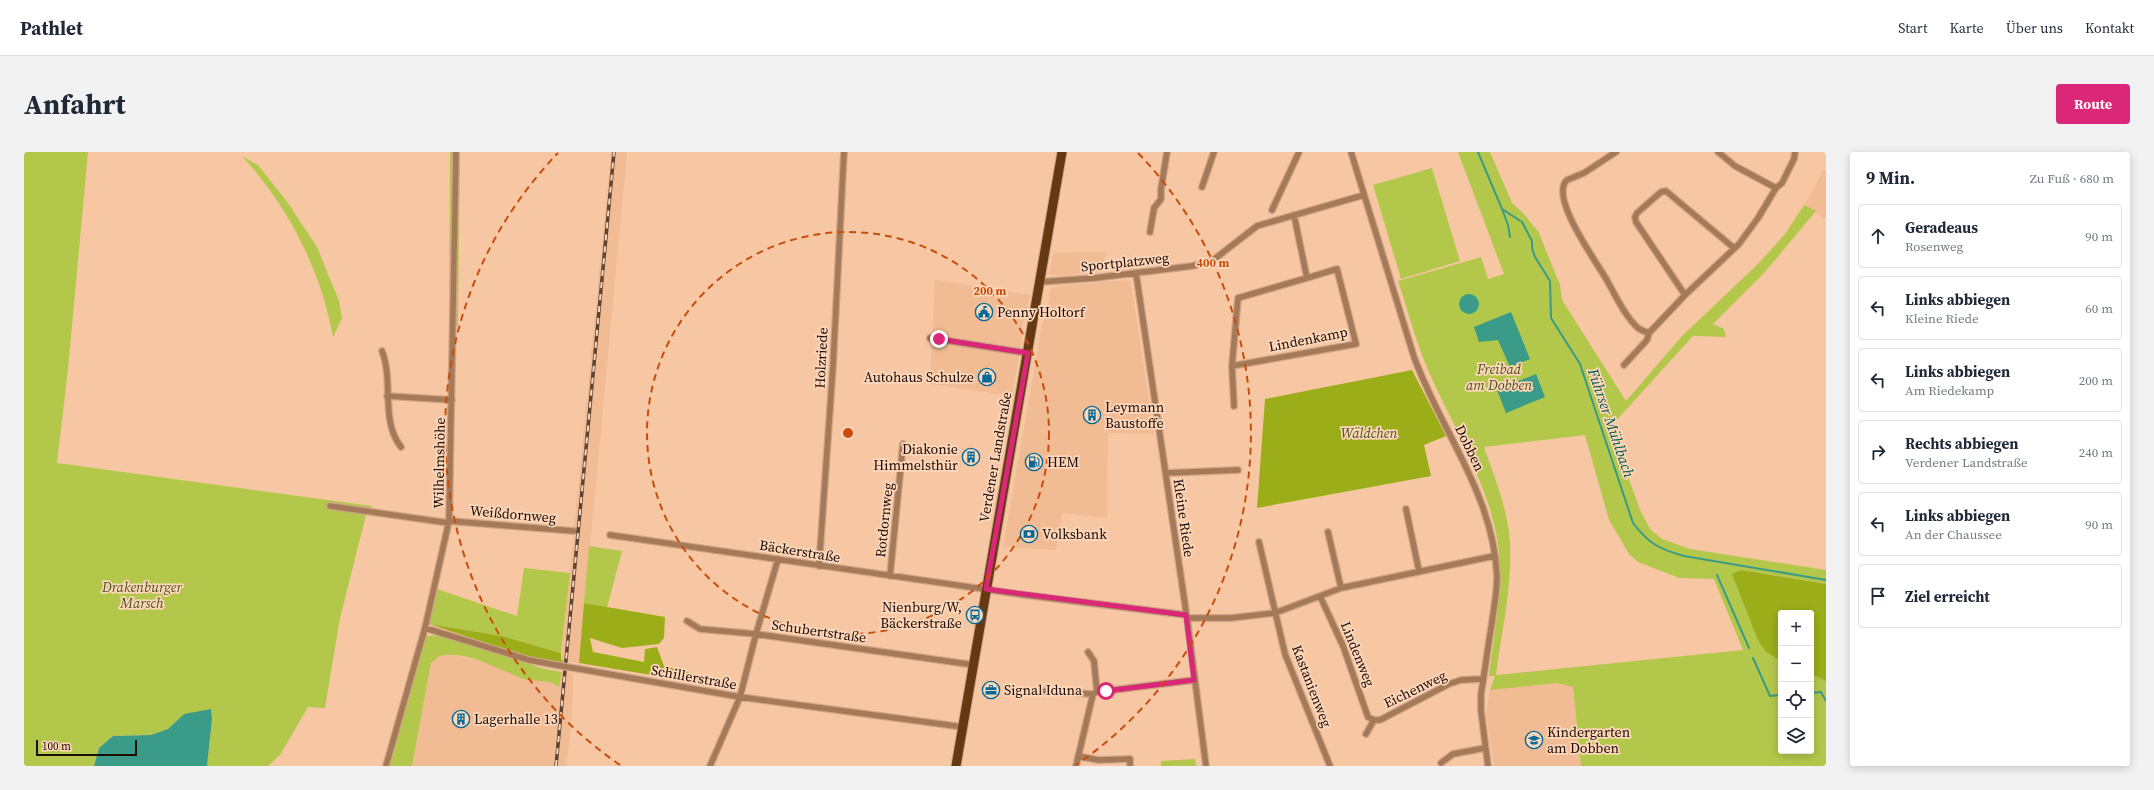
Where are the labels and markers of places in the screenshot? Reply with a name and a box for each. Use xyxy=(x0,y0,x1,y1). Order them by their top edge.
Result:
public building icon: Penny Holtorf xyxy=(974,302,994,322)
place label: Penny Holtorf xyxy=(997,302,1086,322)
place label: Autohaus Schulze xyxy=(864,367,974,387)
shop icon: Autohaus Schulze xyxy=(977,367,997,387)
place label: Leymann Baustoffe xyxy=(1105,397,1165,433)
building icon: Leymann Baustoffe xyxy=(1082,405,1102,425)
centre of rings xyxy=(841,426,855,440)
place label: Diakonie Himmelsthür xyxy=(873,439,958,475)
building icon: Diakonie Himmelsthür xyxy=(961,447,981,467)
fuel station icon: HEM xyxy=(1024,452,1044,472)
place label: HEM xyxy=(1047,452,1079,472)
bank icon: Volksbank xyxy=(1019,524,1039,544)
place label: Volksbank xyxy=(1042,524,1107,544)
place label: Nienburg/W, Bäckerstraße xyxy=(880,597,962,633)
bus stop icon: Nienburg/W, Bäckerstraße xyxy=(965,605,985,625)
office icon: Signal Iduna xyxy=(981,680,1001,700)
place label: Signal Iduna xyxy=(1004,680,1083,700)
building icon: Lagerhalle 13 xyxy=(451,709,471,729)
place label: Lagerhalle 13 xyxy=(474,709,558,729)
place label: Kindergarten am Dobben xyxy=(1547,722,1631,758)
school or university icon: Kindergarten am Dobben xyxy=(1524,730,1544,750)

